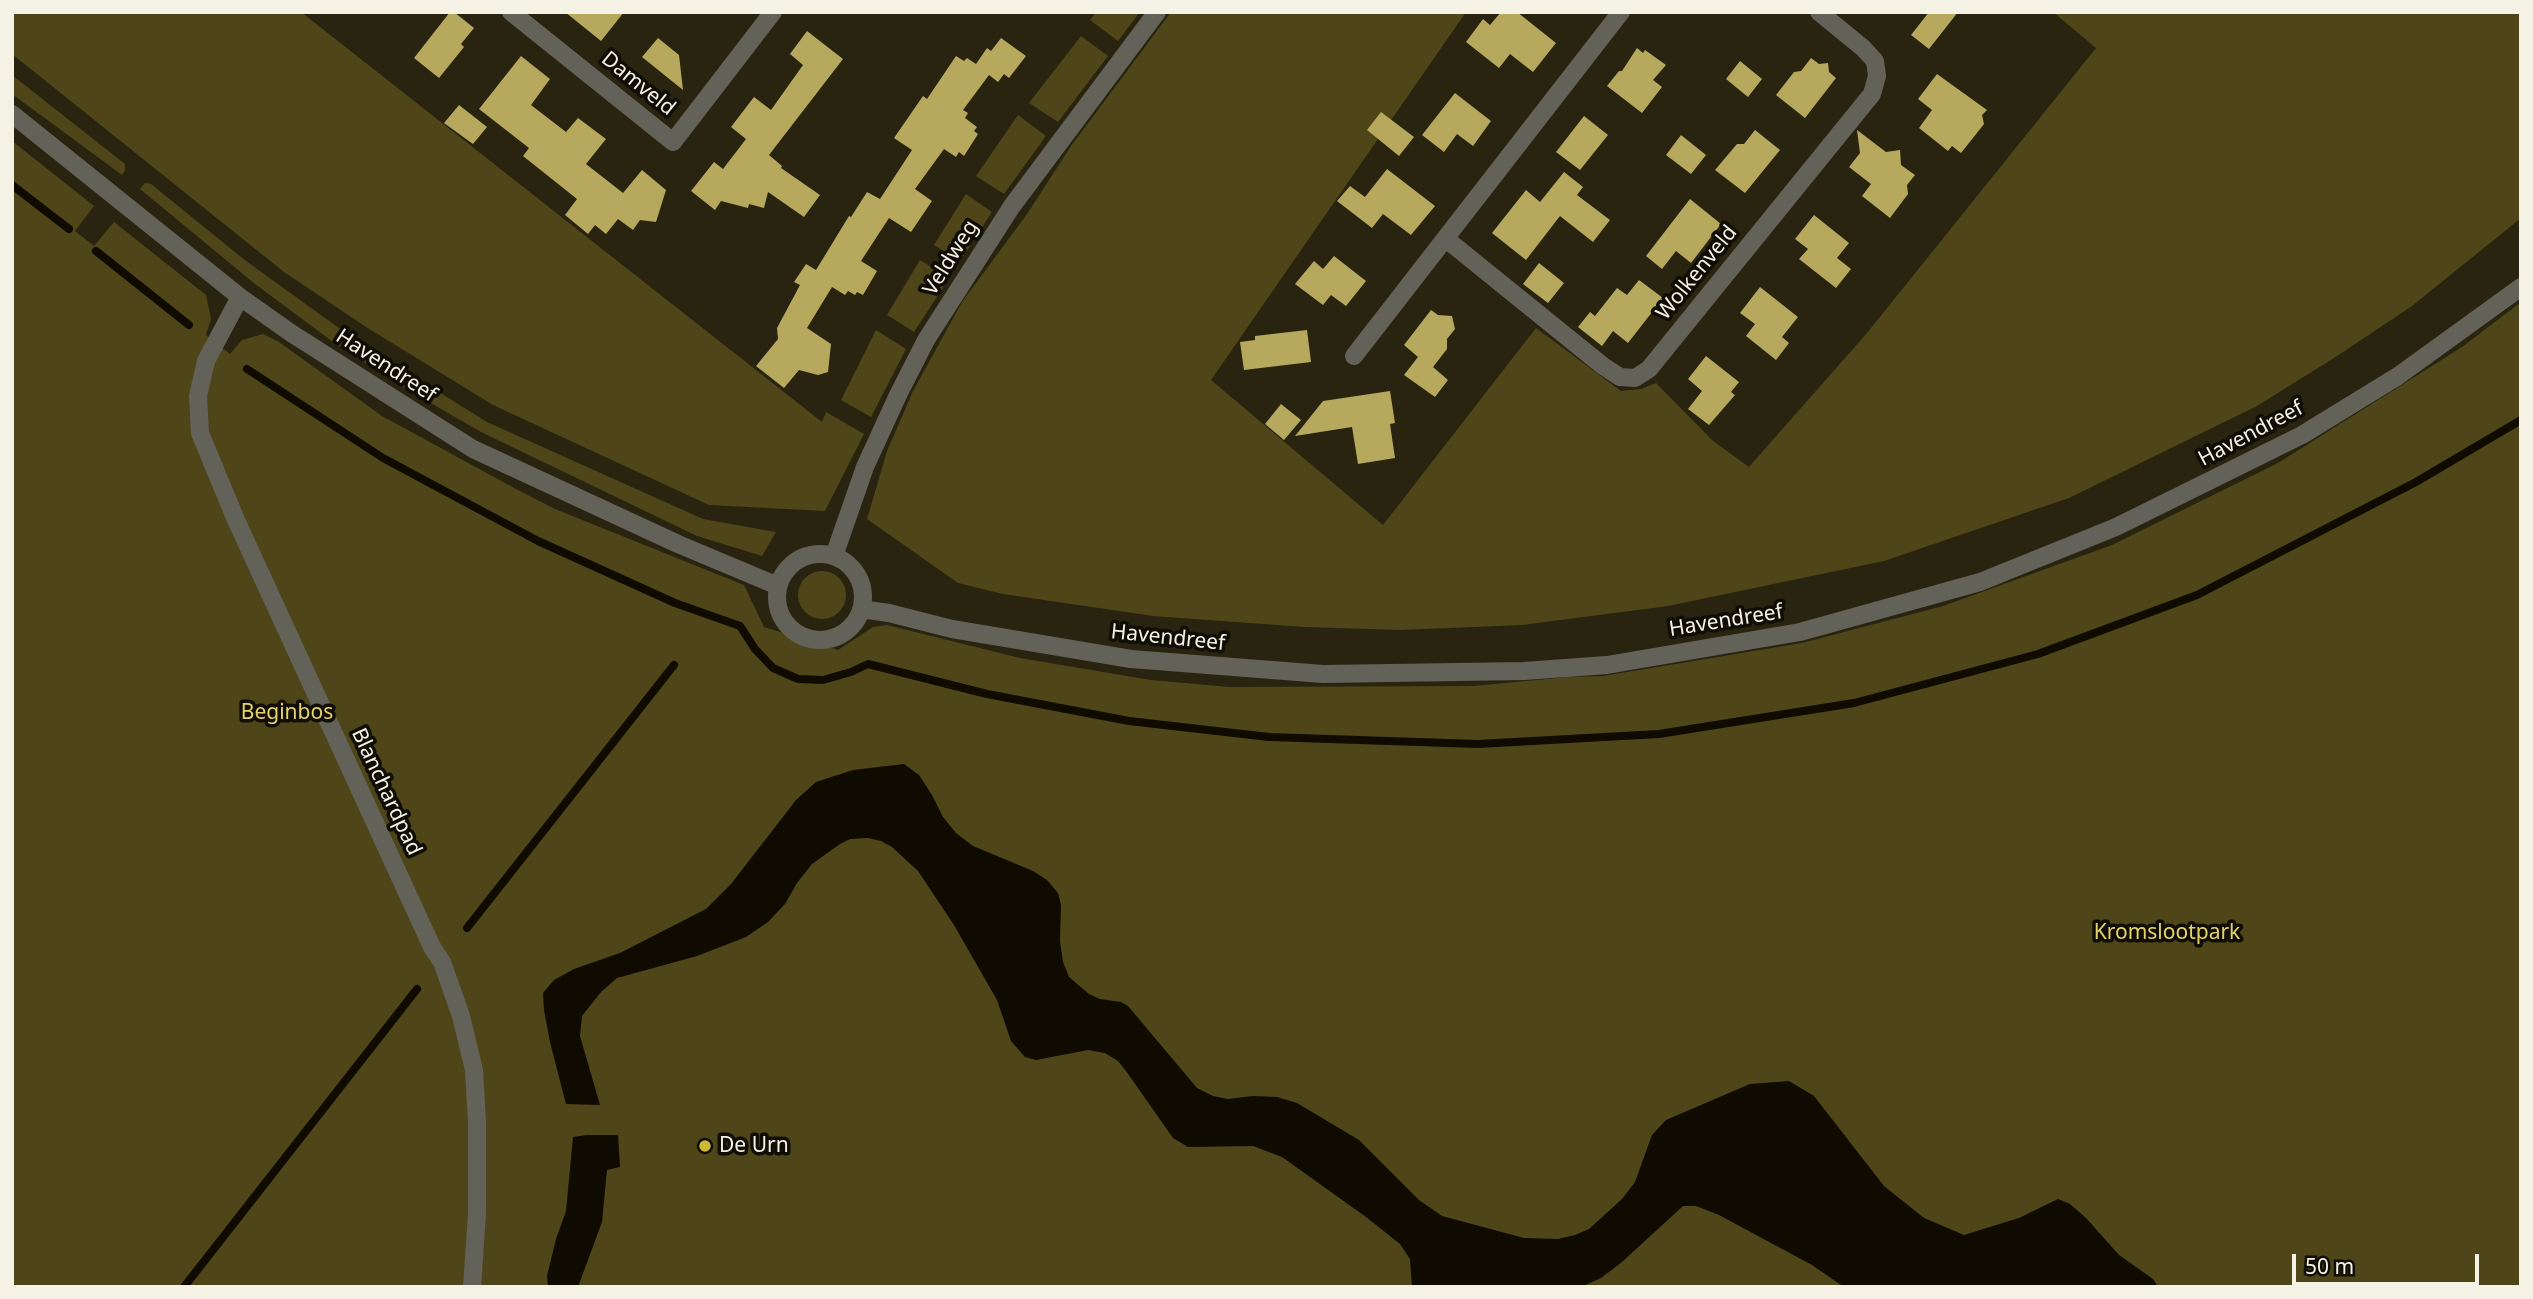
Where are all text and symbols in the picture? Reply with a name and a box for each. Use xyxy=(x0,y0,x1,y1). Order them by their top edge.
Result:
street label: Damveld xyxy=(596,47,680,121)
street label: Veldweg xyxy=(918,216,984,300)
street label: Wolkenveld xyxy=(1651,221,1743,325)
street label: Havendreef xyxy=(331,324,441,408)
street label: Havendreef xyxy=(2194,396,2308,472)
street label: Havendreef xyxy=(1667,600,1785,642)
street label: Havendreef xyxy=(1110,619,1226,657)
park label: Beginbos xyxy=(241,700,333,726)
street label: Blanchardpad xyxy=(346,724,426,860)
park label: Kromslootpark xyxy=(2094,920,2240,946)
place label: De Urn xyxy=(719,1133,789,1159)
marker: De Urn xyxy=(697,1138,713,1154)
scale bar xyxy=(2295,1240,2482,1284)
text: 50 m xyxy=(2305,1252,2354,1280)

